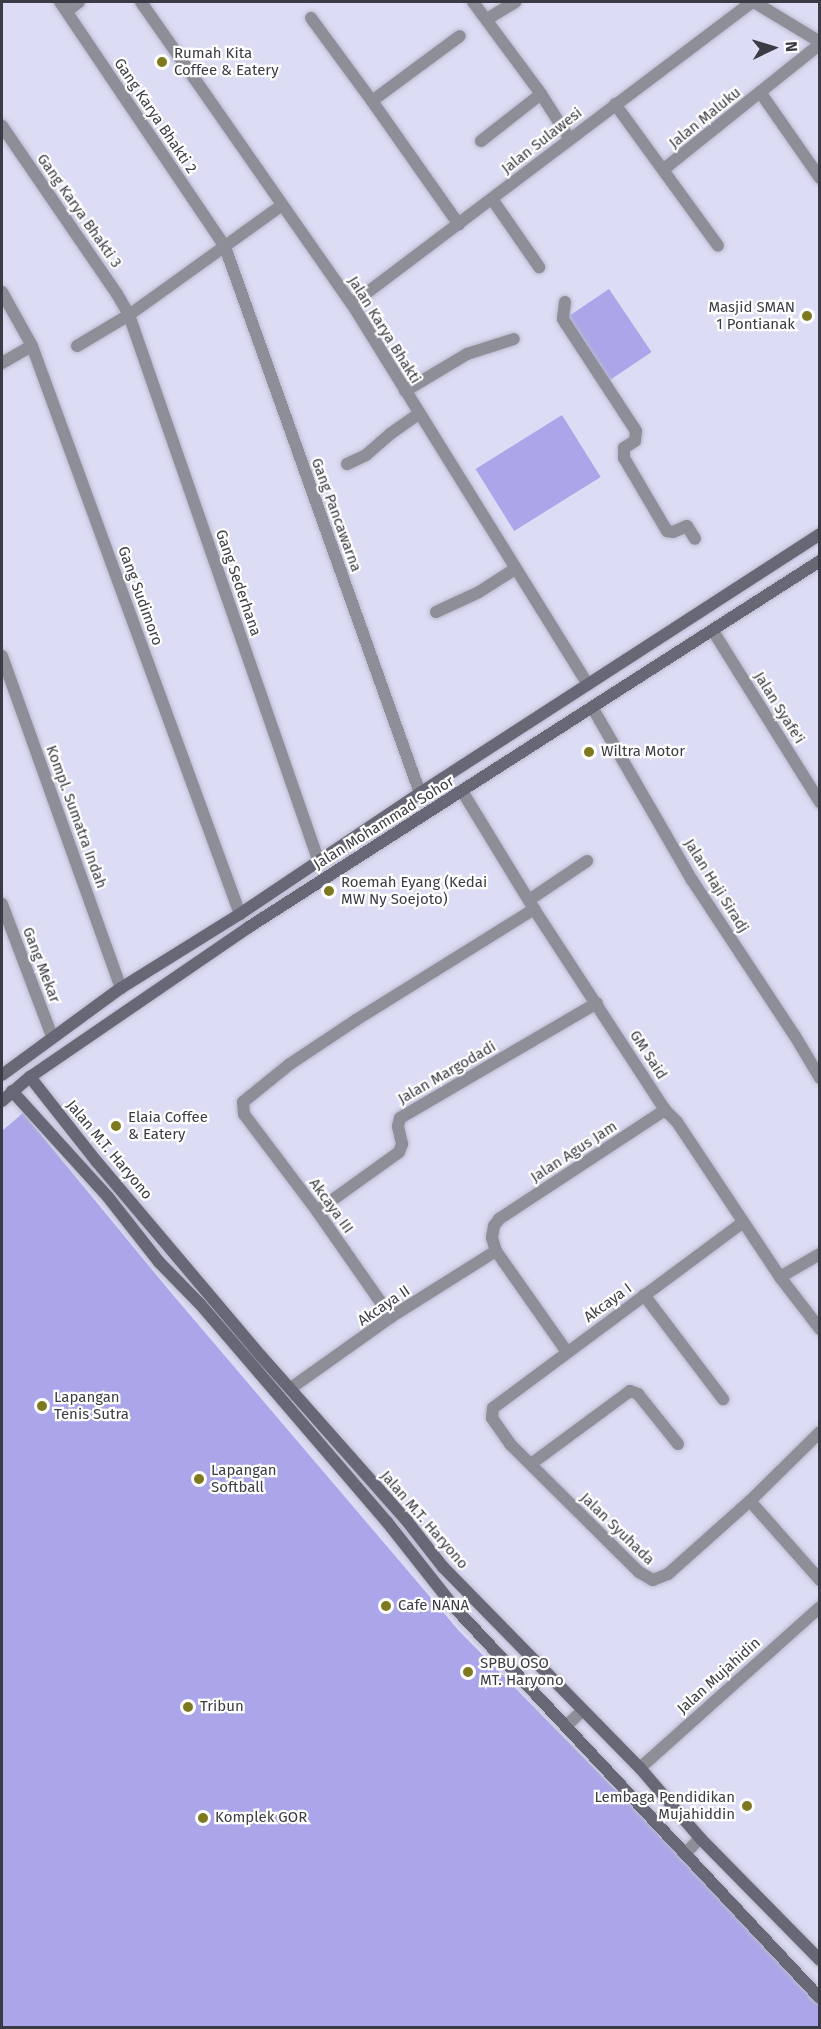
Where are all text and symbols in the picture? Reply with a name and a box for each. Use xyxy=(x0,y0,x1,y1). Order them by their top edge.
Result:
north arrow xyxy=(743,18,803,78)
text: N xyxy=(782,41,801,53)
place label: Rumah Kita Coffee & Eatery xyxy=(174,44,279,79)
street label: Gang Karya Bhakti 2 xyxy=(110,55,200,177)
marker: Rumah Kita Coffee & Eatery xyxy=(155,55,169,69)
street label: Jalan Maluku xyxy=(666,84,744,152)
street label: Jalan Sulawesi xyxy=(498,104,586,178)
street label: Gang Karya Bhakti 3 xyxy=(33,151,125,271)
street label: Jalan Karya Bhakti xyxy=(344,273,424,387)
place label: Masjid SMAN 1 Pontianak xyxy=(708,298,795,333)
marker: Masjid SMAN 1 Pontianak xyxy=(800,309,814,323)
street label: Gang Pancawarna xyxy=(307,456,365,574)
street label: Gang Sederhana xyxy=(211,527,265,639)
street label: Gang Sudimoro xyxy=(114,544,166,648)
street label: Jalan Syafe'i xyxy=(750,669,808,747)
street label: Kompl. Sumatra Indah xyxy=(42,743,110,891)
place label: Wiltra Motor xyxy=(601,743,685,761)
marker: Wiltra Motor xyxy=(582,745,596,759)
street label: Jalan Mohammad Sohor xyxy=(310,772,458,874)
street label: Jalan Haji Siradj xyxy=(680,836,752,936)
place label: Roemah Eyang (Kedai MW Ny Soejoto) xyxy=(341,873,487,908)
marker: Roemah Eyang (Kedai MW Ny Soejoto) xyxy=(322,884,336,898)
street label: Gang Mekar xyxy=(18,925,64,1005)
street label: GM Said xyxy=(626,1027,670,1083)
street label: Jalan Margodadi xyxy=(395,1038,499,1108)
street label: Jalan M.T. Haryono xyxy=(62,1097,156,1203)
place label: Elaia Coffee & Eatery xyxy=(128,1108,208,1143)
street label: Jalan Agus Jam xyxy=(527,1117,621,1187)
marker: Elaia Coffee & Eatery xyxy=(109,1119,123,1133)
street label: Akcaya III xyxy=(305,1175,357,1237)
street label: Akcaya I xyxy=(581,1280,635,1326)
street label: Akcaya II xyxy=(354,1282,414,1330)
place label: Lapangan Tenis Sutra xyxy=(54,1388,129,1423)
marker: Lapangan Tenis Sutra xyxy=(35,1399,49,1413)
place label: Lapangan Softball xyxy=(211,1461,277,1496)
street label: Jalan M.T. Haryono xyxy=(376,1467,472,1573)
marker: Lapangan Softball xyxy=(192,1472,206,1486)
street label: Jalan Syuhada xyxy=(576,1489,658,1569)
place label: Cafe NANA xyxy=(398,1597,469,1615)
marker: Cafe NANA xyxy=(379,1599,393,1613)
street label: Jalan Mujahidin xyxy=(674,1634,764,1718)
place label: SPBU OSO MT. Haryono xyxy=(480,1654,564,1689)
marker: SPBU OSO MT. Haryono xyxy=(461,1665,475,1679)
place label: Tribun xyxy=(200,1698,244,1716)
marker: Tribun xyxy=(181,1700,195,1714)
place label: Lembaga Pendidikan Mujahiddin xyxy=(594,1788,735,1823)
marker: Lembaga Pendidikan Mujahiddin xyxy=(740,1799,754,1813)
place label: Komplek GOR xyxy=(215,1809,307,1827)
marker: Komplek GOR xyxy=(196,1811,210,1825)

